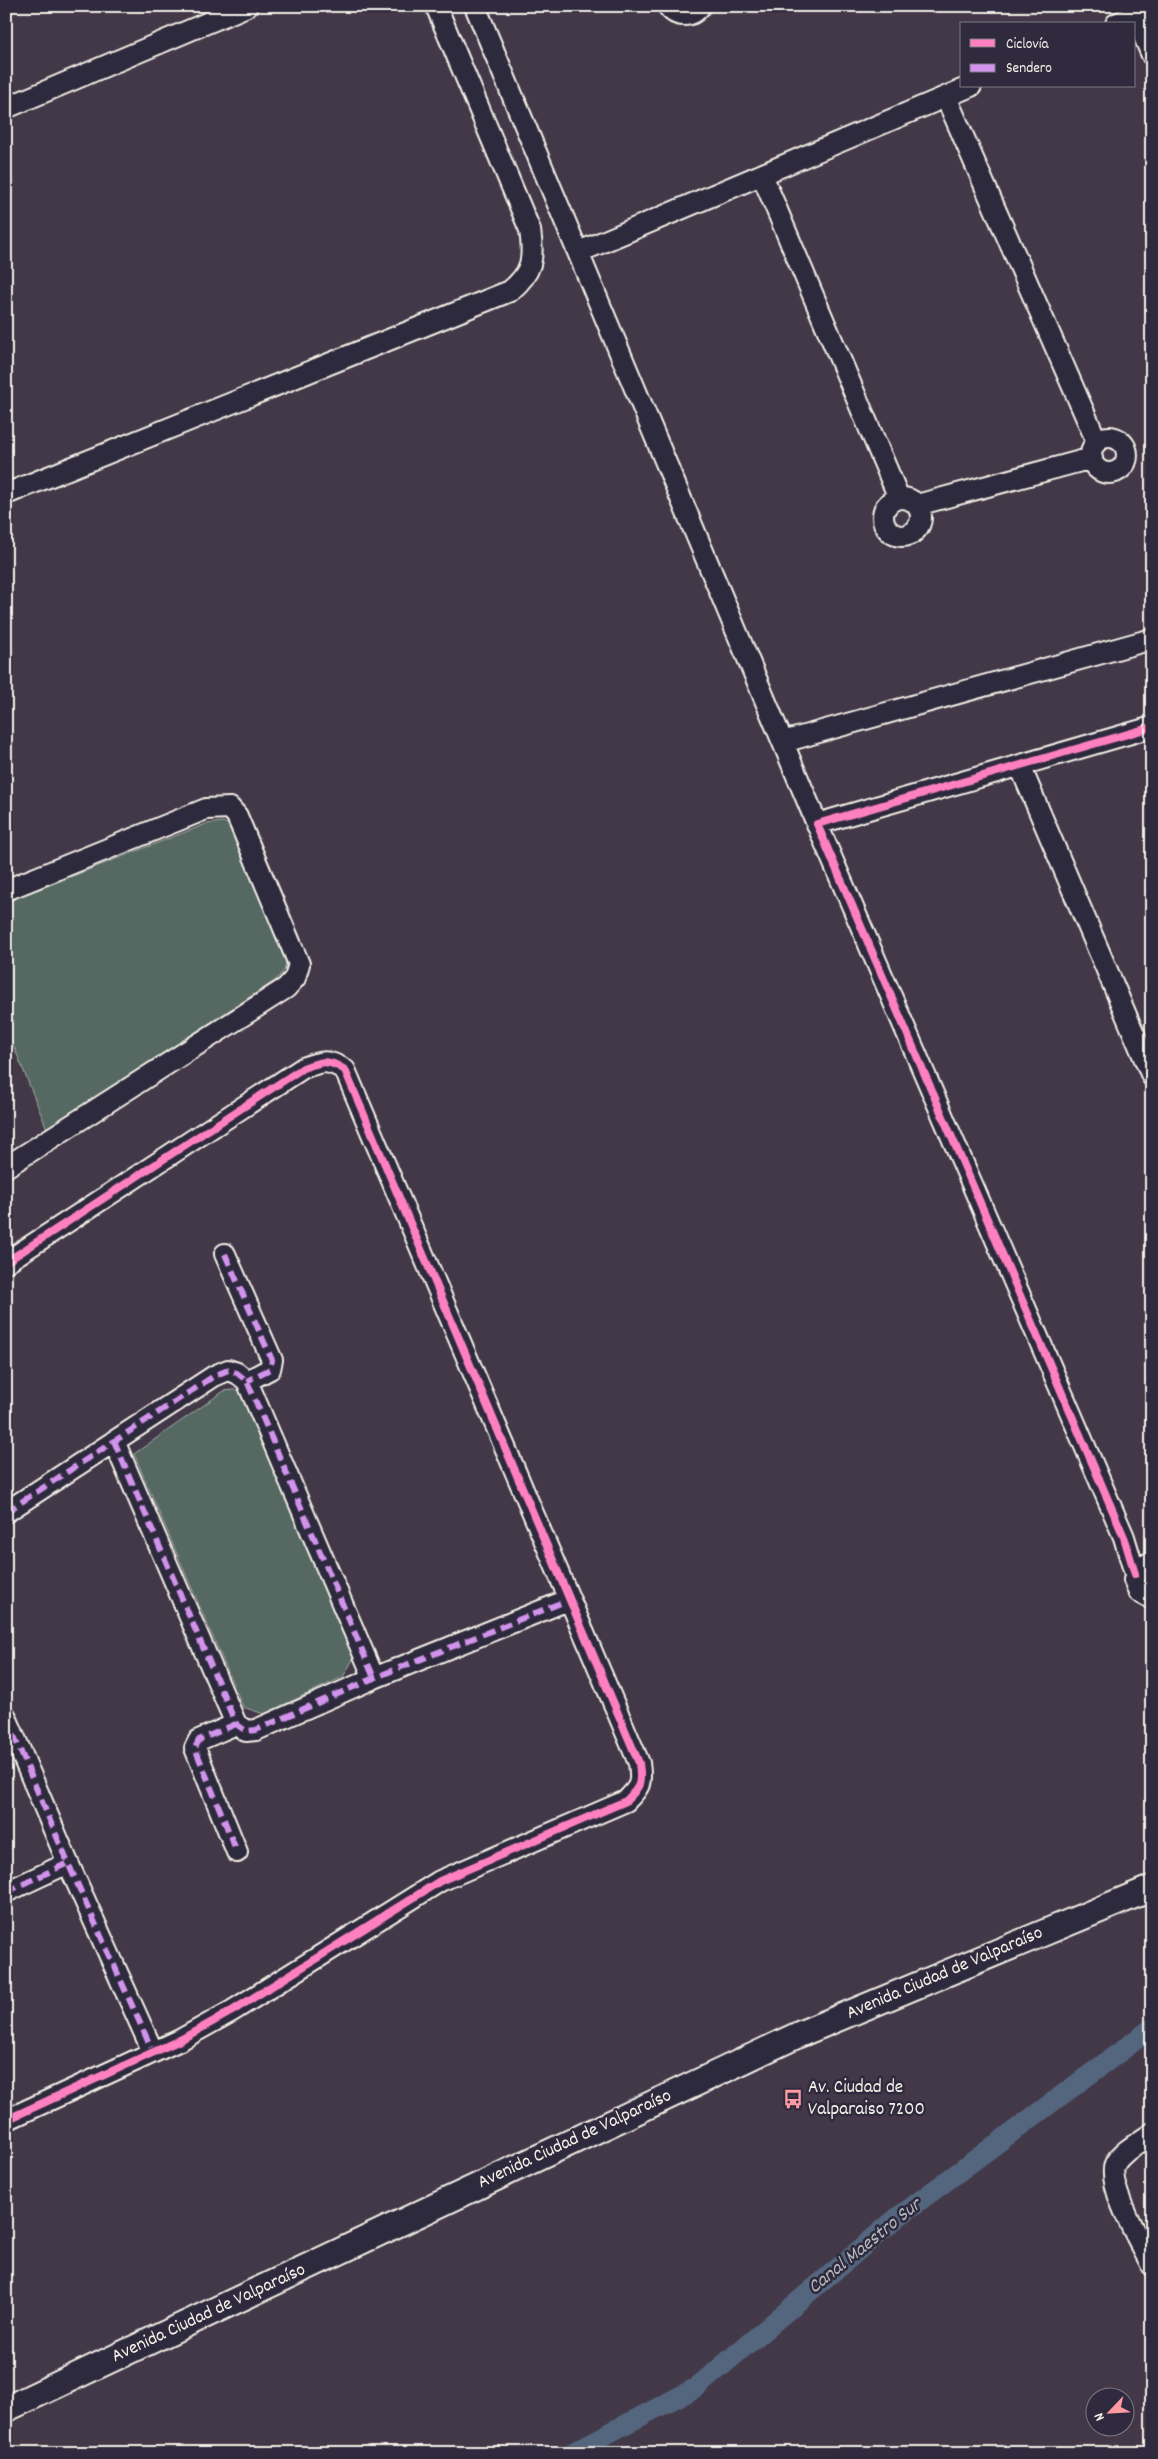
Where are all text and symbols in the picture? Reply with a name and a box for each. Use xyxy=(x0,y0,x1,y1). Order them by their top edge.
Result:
legend xyxy=(960,22,1136,88)
text: Ciclovía xyxy=(1006,34,1049,56)
text: Sendero xyxy=(1006,58,1052,80)
street label: Avenida Ciudad de Valparaíso xyxy=(843,1920,1047,2028)
place label: Av. Ciudad de Valparaiso 7200 xyxy=(808,2075,925,2124)
street label: Avenida Ciudad de Valparaíso xyxy=(474,2083,676,2197)
bus stop icon: Av. Ciudad de Valparaiso 7200 xyxy=(782,2088,804,2110)
water label: Canal Maestro Sur xyxy=(802,2191,930,2302)
street label: Avenida Ciudad de Valparaíso xyxy=(108,2257,310,2371)
north arrow xyxy=(1086,2386,1136,2436)
text: N xyxy=(1089,2409,1111,2424)

